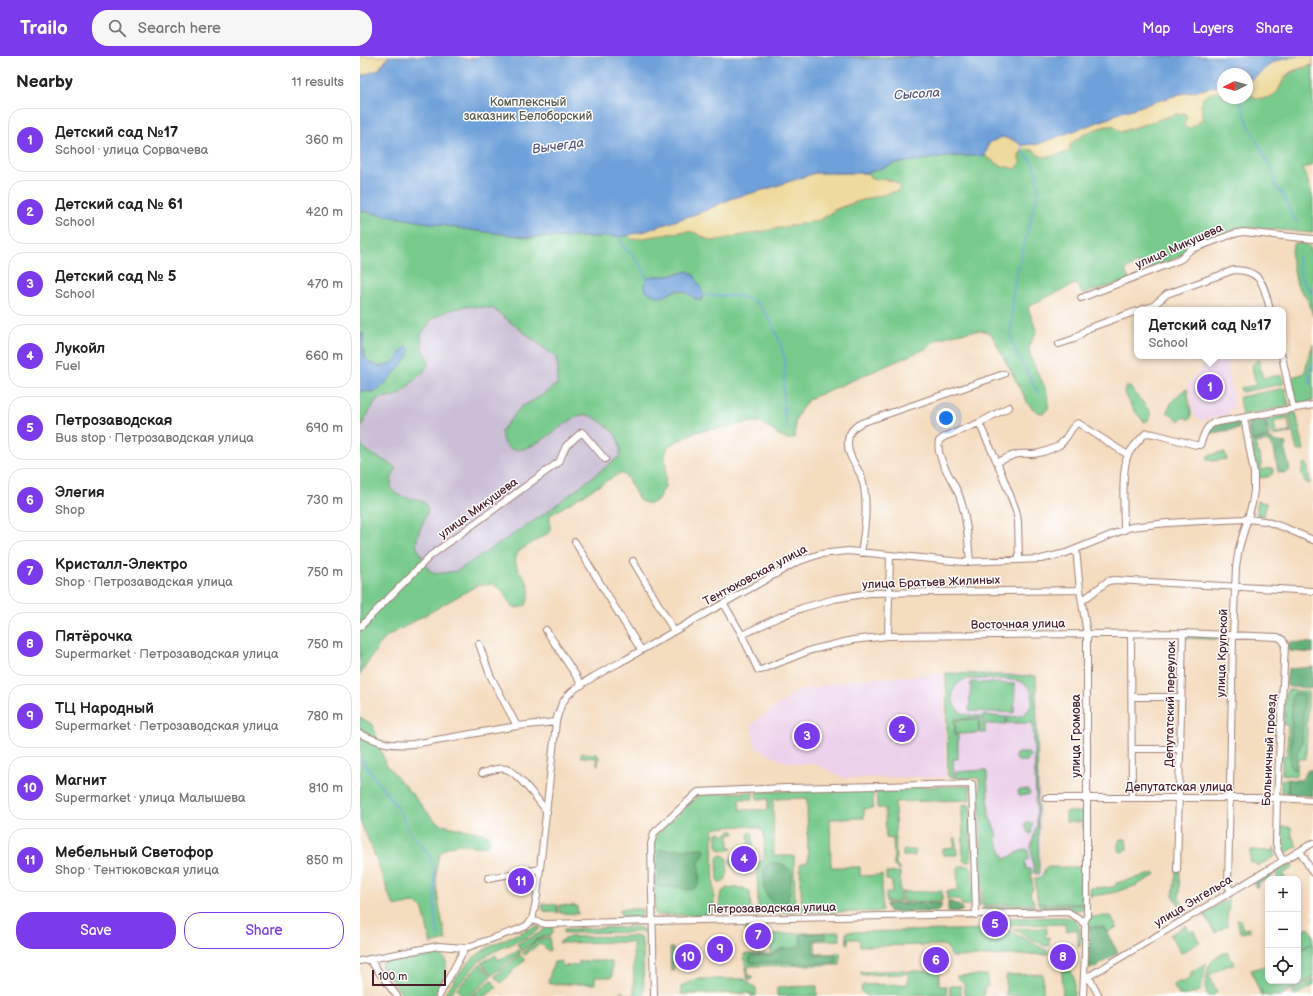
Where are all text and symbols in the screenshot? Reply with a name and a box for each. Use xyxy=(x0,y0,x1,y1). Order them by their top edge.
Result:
search box xyxy=(92,10,372,46)
text: Trailo xyxy=(20,17,68,40)
icon: search xyxy=(106,17,128,39)
text: Search here xyxy=(138,19,221,38)
text: Map xyxy=(1142,20,1170,37)
text: Layers xyxy=(1192,20,1234,37)
text: Share xyxy=(1256,20,1293,37)
north arrow xyxy=(1217,68,1253,104)
text: Nearby xyxy=(16,72,73,92)
text: 11 results xyxy=(291,74,344,90)
water label: Сысола xyxy=(893,84,941,104)
park label: Комплексный заказник Белоборский xyxy=(464,95,592,124)
text: Детский сад №17 xyxy=(55,123,178,142)
text: 1 xyxy=(27,132,33,148)
text: 360 m xyxy=(305,132,343,148)
water label: Вычегда xyxy=(531,134,585,158)
text: School · улица Сорвачева xyxy=(55,142,208,158)
text: Детский сад № 61 xyxy=(55,195,183,214)
text: 2 xyxy=(26,204,34,220)
text: 420 m xyxy=(305,204,343,220)
text: School xyxy=(55,214,95,230)
street label: улица Микушева xyxy=(1133,220,1225,273)
text: Детский сад № 5 xyxy=(55,267,176,286)
text: 3 xyxy=(26,276,34,292)
text: 470 m xyxy=(307,276,343,292)
text: School xyxy=(55,286,95,302)
popup xyxy=(1134,307,1286,359)
text: Детский сад №17 xyxy=(1148,316,1272,335)
text: School xyxy=(1148,335,1188,351)
text: Лукойл xyxy=(55,339,105,358)
text: 4 xyxy=(26,348,34,364)
text: 660 m xyxy=(305,348,343,364)
text: Fuel xyxy=(55,358,80,374)
pin: 1 xyxy=(1197,372,1223,402)
your location xyxy=(936,408,956,428)
text: Петрозаводская xyxy=(55,411,172,430)
text: 5 xyxy=(26,420,34,436)
text: 690 m xyxy=(306,420,343,436)
text: Bus stop · Петрозаводская улица xyxy=(55,430,254,446)
street label: улица Микушева xyxy=(436,475,521,542)
text: Элегия xyxy=(55,483,105,502)
text: 6 xyxy=(26,492,34,508)
text: 730 m xyxy=(307,492,343,508)
text: Shop xyxy=(55,502,85,518)
street label: Тентюковская улица xyxy=(701,542,810,609)
text: Кристалл-Электро xyxy=(55,555,187,574)
text: 7 xyxy=(26,564,34,580)
text: 750 m xyxy=(307,564,343,580)
street label: улица Братьев Жилиных xyxy=(862,573,1001,592)
text: Shop · Петрозаводская улица xyxy=(55,574,233,590)
street label: улица Крупской xyxy=(1213,608,1232,698)
street label: Восточная улица xyxy=(971,616,1065,633)
text: Пятёрочка xyxy=(55,627,132,646)
text: 8 xyxy=(26,636,34,652)
text: 750 m xyxy=(307,636,343,652)
street label: Депутатский переулок xyxy=(1162,640,1179,767)
text: Supermarket · Петрозаводская улица xyxy=(55,646,279,662)
street label: Больничный проезд xyxy=(1259,693,1280,806)
street label: улица Громова xyxy=(1069,694,1084,778)
text: ТЦ Народный xyxy=(55,699,154,718)
text: 9 xyxy=(26,708,34,724)
text: 780 m xyxy=(307,708,343,724)
pin: 2 xyxy=(889,714,915,744)
text: Supermarket · Петрозаводская улица xyxy=(55,718,279,734)
pin: 3 xyxy=(794,721,820,751)
text: Магнит xyxy=(55,771,107,790)
text: 10 xyxy=(23,780,37,796)
text: 810 m xyxy=(308,780,343,796)
street label: Депутатская улица xyxy=(1125,780,1233,795)
text: Supermarket · улица Малышева xyxy=(55,790,246,806)
text: Мебельный Светофор xyxy=(55,843,214,862)
pin: 4 xyxy=(731,844,757,874)
text: 11 xyxy=(25,852,35,868)
text: 850 m xyxy=(306,852,343,868)
text: Shop · Тентюковская улица xyxy=(55,862,219,878)
pin: 11 xyxy=(508,866,534,896)
street label: улица Энгельса xyxy=(1151,872,1235,931)
map controls xyxy=(1265,876,1301,984)
button: + xyxy=(1265,876,1301,912)
street label: Петрозаводская улица xyxy=(707,900,837,917)
pin: 5 xyxy=(982,909,1008,939)
button: Save xyxy=(16,912,176,949)
button: Share xyxy=(184,912,344,949)
button: − xyxy=(1265,912,1301,948)
pin: 7 xyxy=(745,921,771,951)
pin: 9 xyxy=(707,934,733,964)
pin: 10 xyxy=(675,942,701,972)
pin: 8 xyxy=(1050,942,1076,972)
pin: 6 xyxy=(923,945,949,975)
button: locate xyxy=(1265,948,1301,984)
scale bar xyxy=(372,968,446,987)
text: 100 m xyxy=(378,970,407,983)

